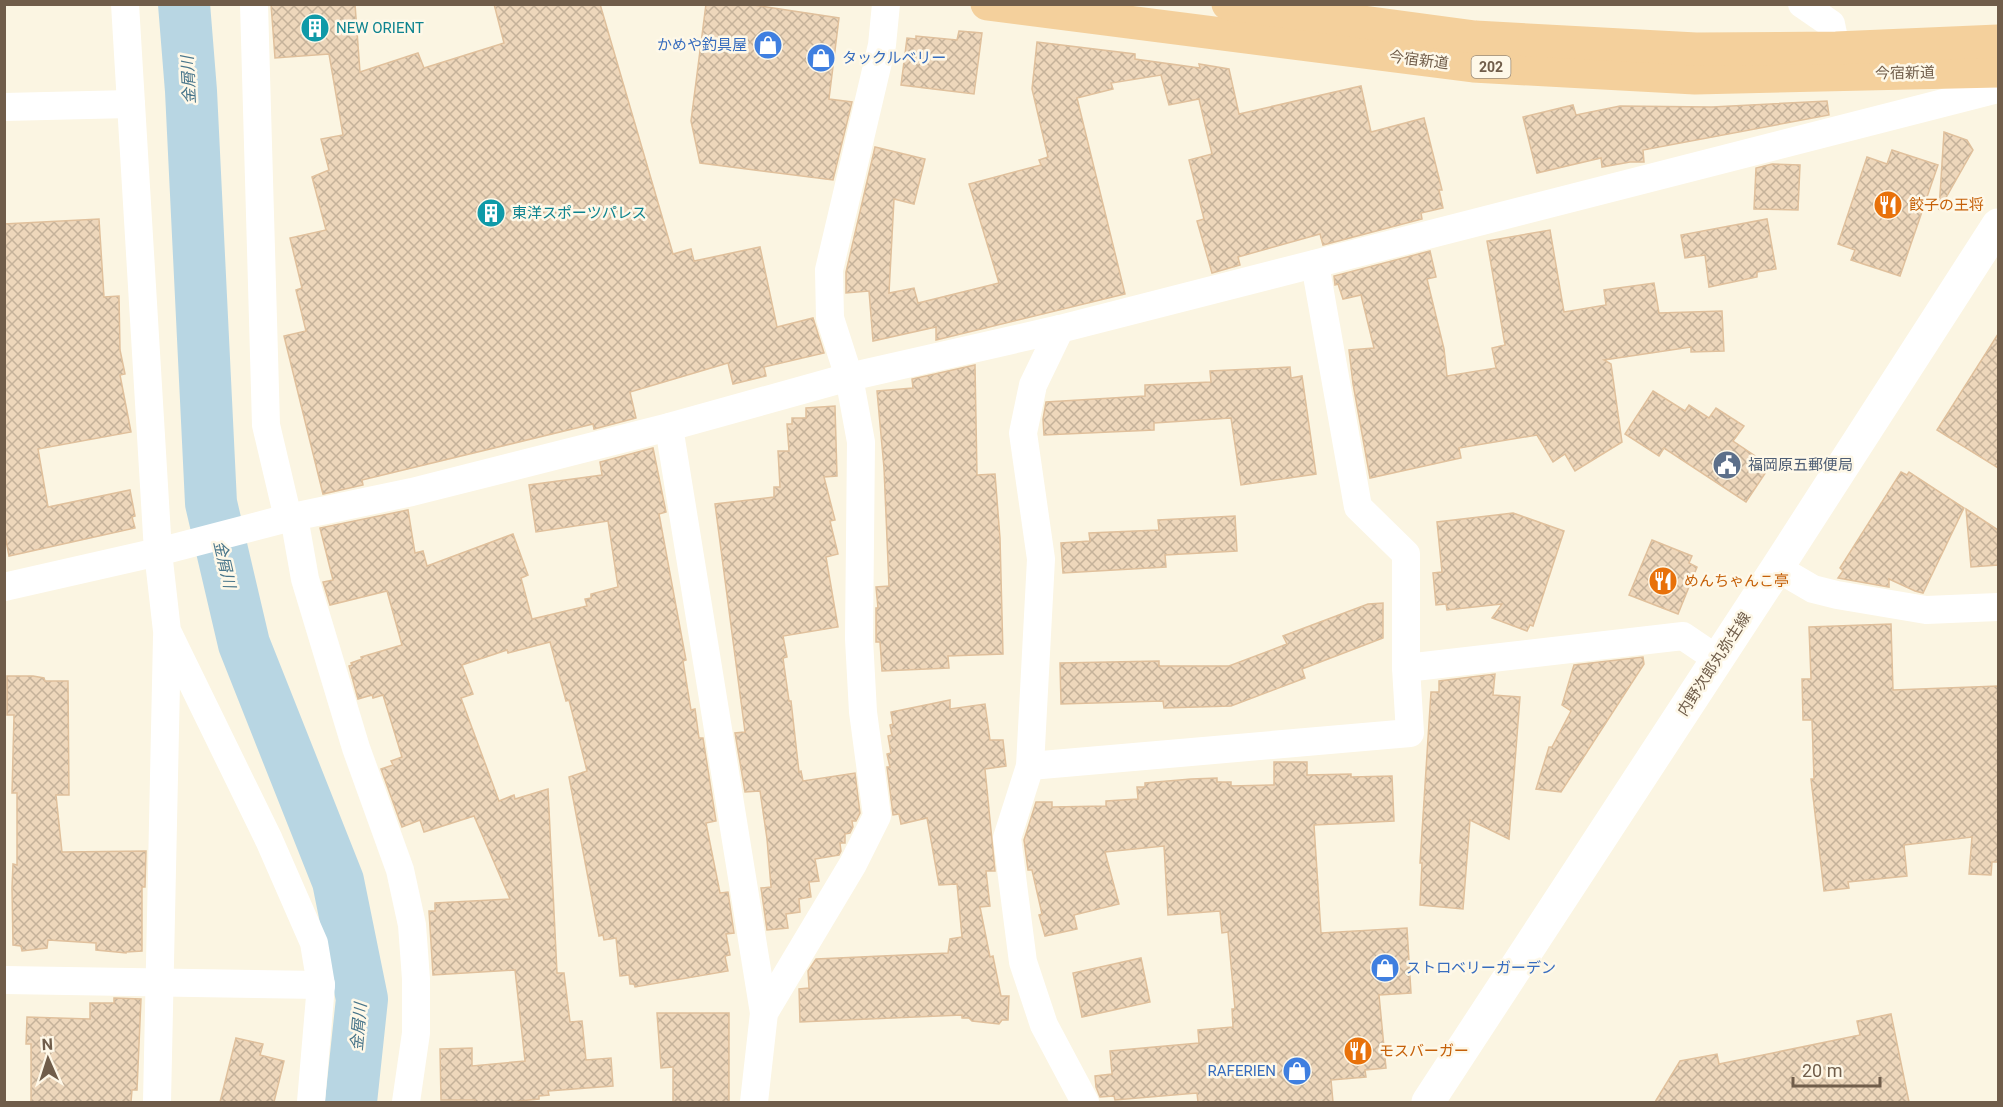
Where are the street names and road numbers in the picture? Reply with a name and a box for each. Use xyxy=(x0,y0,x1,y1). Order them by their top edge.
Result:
street label: 今宿新道 xyxy=(1388,47,1450,73)
road number: 202 xyxy=(1472,56,1510,78)
street label: 今宿新道 xyxy=(1875,63,1935,83)
street label: 内野次郎丸弥生線 xyxy=(1674,609,1754,719)

